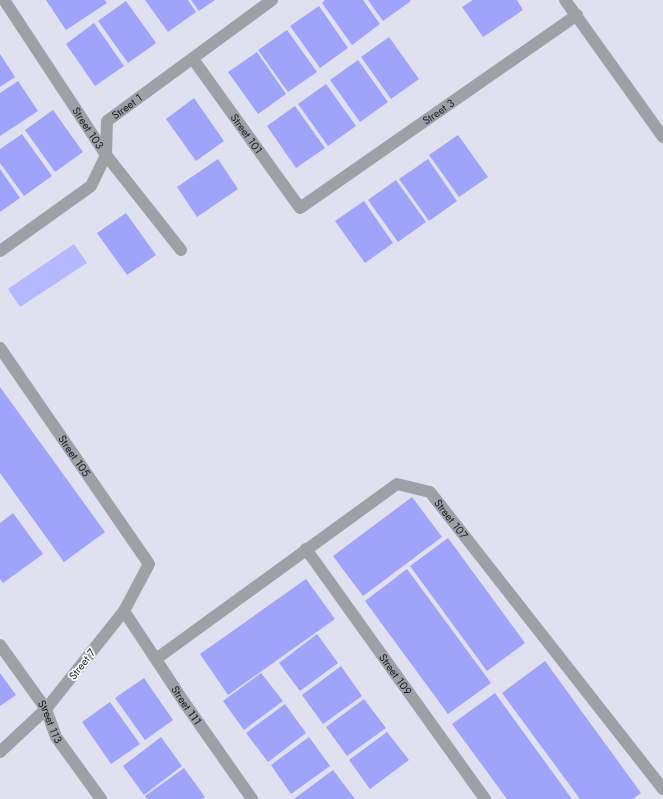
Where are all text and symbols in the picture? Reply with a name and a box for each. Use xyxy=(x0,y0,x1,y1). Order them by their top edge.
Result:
street label: Street 1 xyxy=(108,90,146,123)
street label: Street 3 xyxy=(419,95,457,128)
street label: Street 103 xyxy=(68,104,108,152)
street label: Street 101 xyxy=(227,110,267,157)
street label: Street 105 xyxy=(54,432,94,480)
street label: Street 107 xyxy=(430,496,472,542)
street label: Street 7 xyxy=(65,645,99,683)
street label: Street 109 xyxy=(375,650,416,698)
street label: Street 111 xyxy=(167,682,206,728)
street label: Street 113 xyxy=(34,697,66,747)

